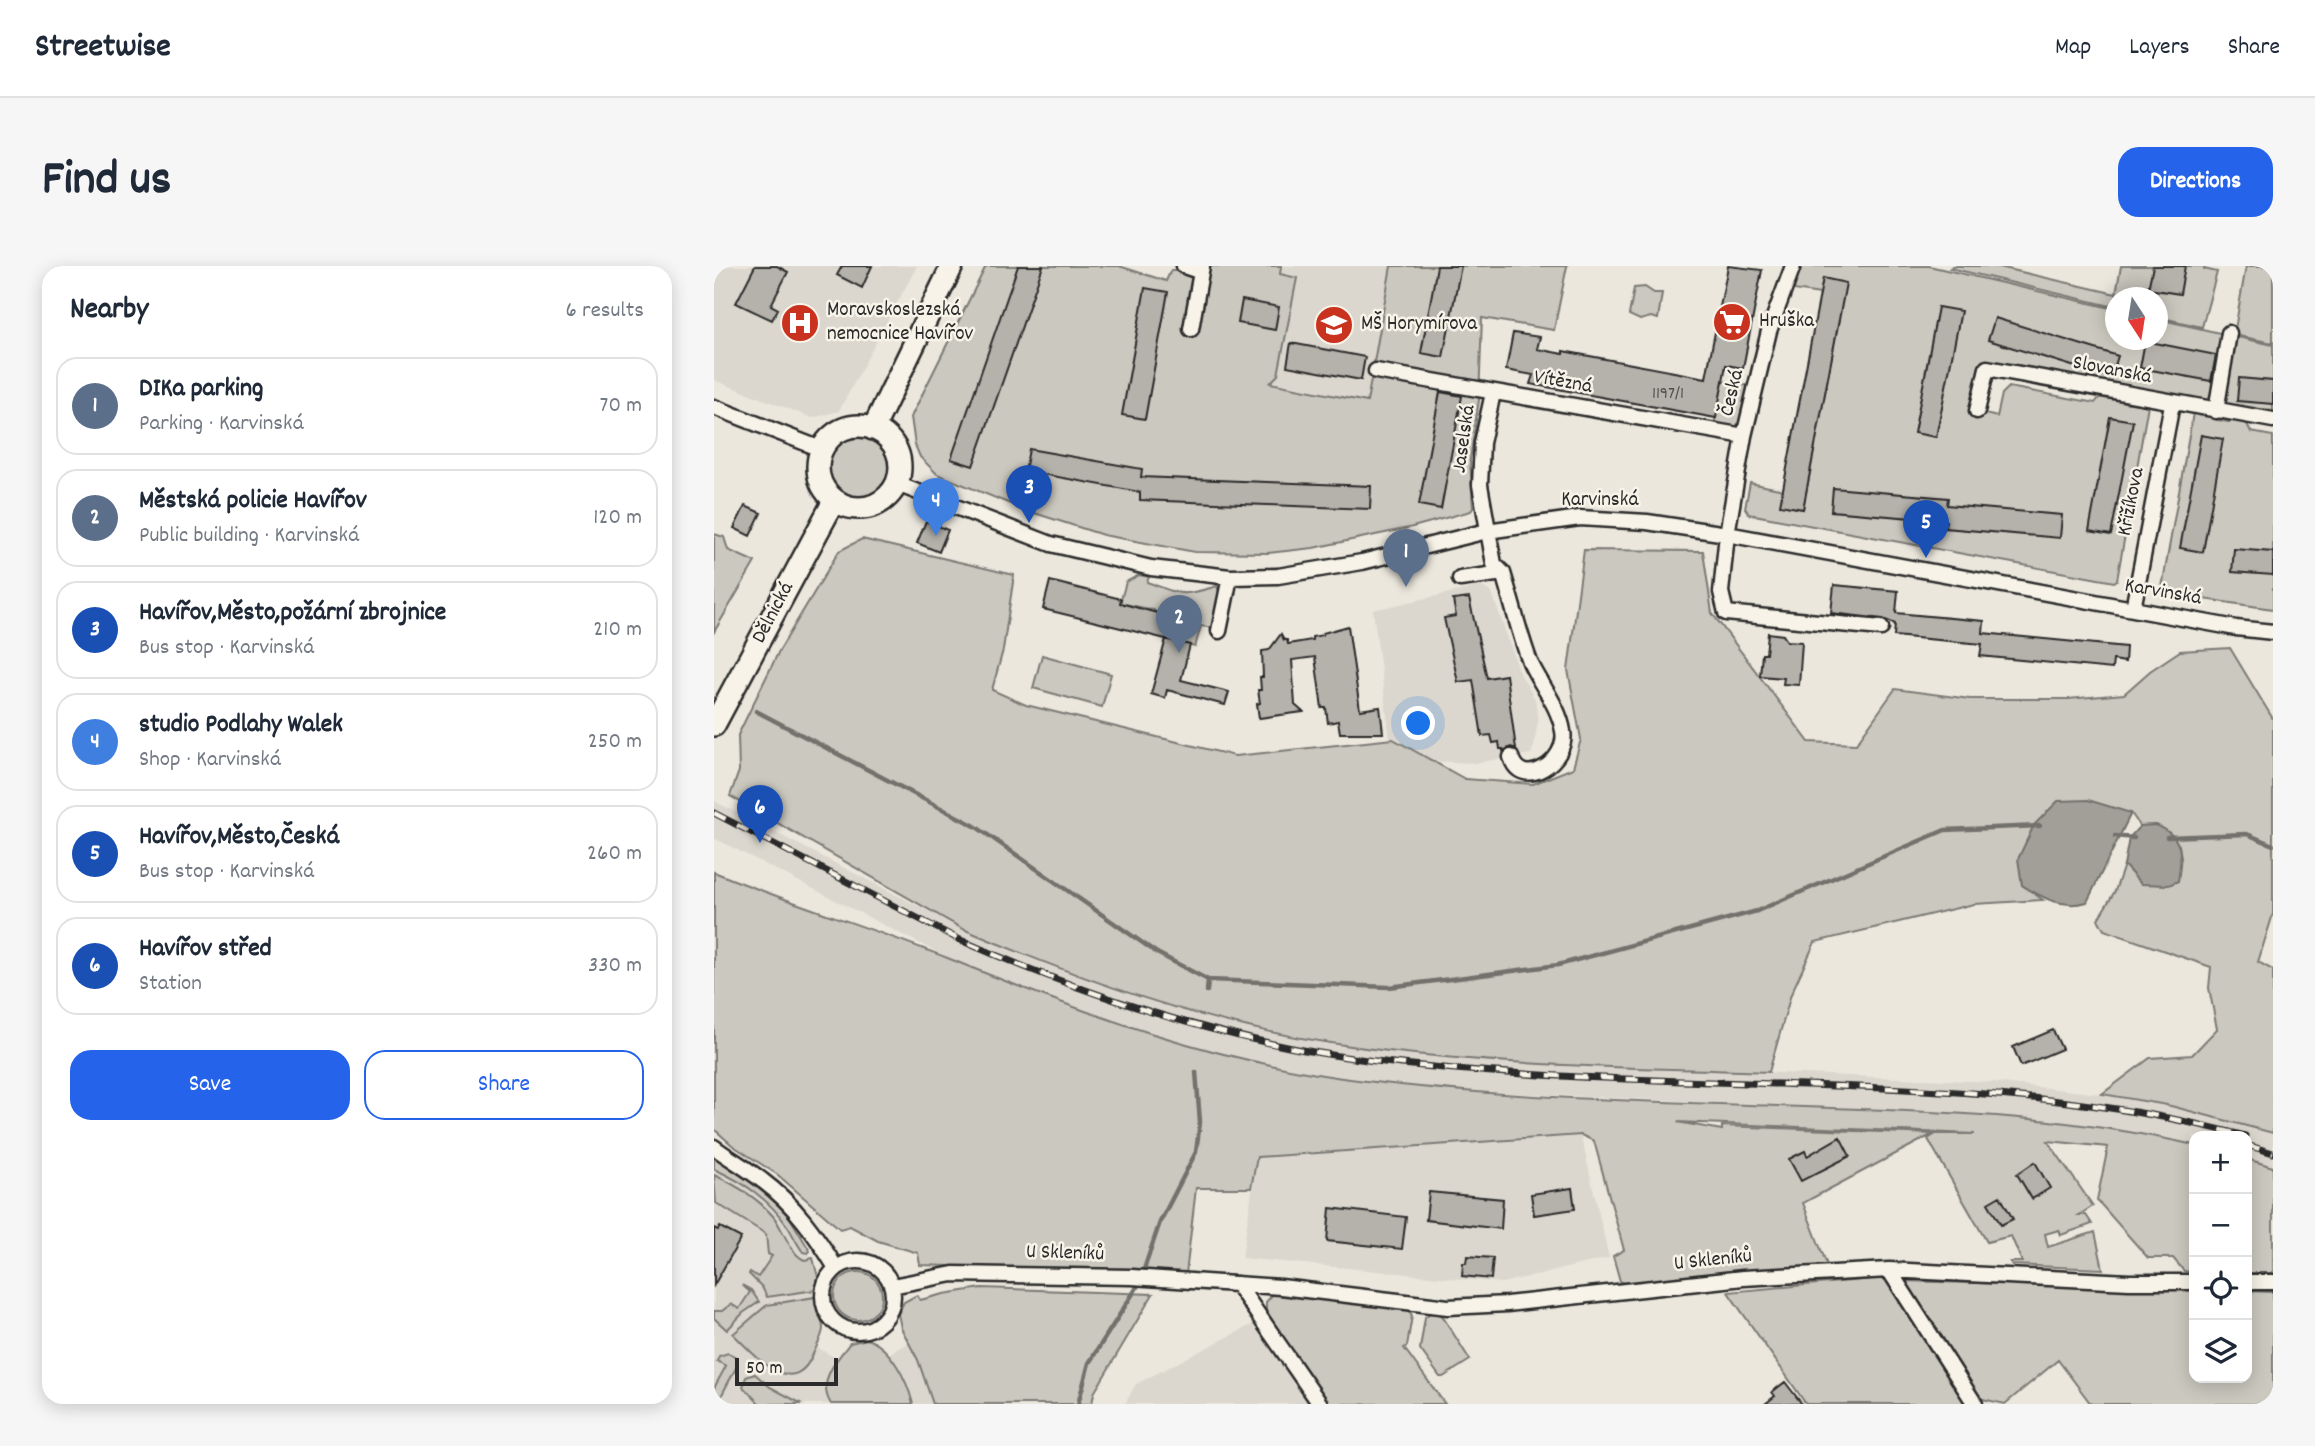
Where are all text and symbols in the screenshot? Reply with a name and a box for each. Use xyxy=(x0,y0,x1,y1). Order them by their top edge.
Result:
text: Streetwise xyxy=(35,25,171,72)
text: Map xyxy=(2055,31,2091,65)
text: Layers xyxy=(2129,31,2190,65)
text: Share xyxy=(2228,31,2280,65)
text: Find us xyxy=(42,147,171,217)
button: Directions xyxy=(2118,147,2273,217)
north arrow xyxy=(2105,287,2168,350)
text: Nearby xyxy=(70,290,148,333)
text: 6 results xyxy=(566,295,644,328)
place label: Moravskoslezská nemocnice Havířov xyxy=(827,296,973,350)
supermarket icon: Hruška xyxy=(1711,301,1753,343)
hospital icon: Moravskoslezská nemocnice Havířov xyxy=(779,302,821,344)
school or university icon: MŠ Horymírova xyxy=(1313,304,1355,346)
place label: Hruška xyxy=(1759,307,1815,337)
place label: MŠ Horymírova xyxy=(1361,310,1478,340)
street label: Slovanská xyxy=(2070,349,2155,393)
street label: Vítězná xyxy=(1531,363,1595,403)
street label: Česká xyxy=(1713,366,1753,420)
text: DIKa parking xyxy=(139,371,263,408)
house number: 1197/1 xyxy=(1652,382,1684,407)
text: 1 xyxy=(92,390,98,423)
text: 70 m xyxy=(600,390,642,423)
street label: Jaselská xyxy=(1445,402,1485,475)
text: Parking · Karvinská xyxy=(139,408,304,441)
street label: Křižíkova xyxy=(2111,464,2154,539)
pin: 3 xyxy=(1006,465,1052,523)
pin: 4 xyxy=(913,478,959,536)
text: Městská policie Havířov xyxy=(139,483,367,520)
street label: Karvinská xyxy=(1561,486,1639,516)
pin: 5 xyxy=(1903,500,1949,558)
text: 2 xyxy=(90,502,100,535)
text: 120 m xyxy=(593,502,642,535)
text: Public building · Karvinská xyxy=(139,520,360,553)
pin: 1 xyxy=(1383,529,1429,587)
street label: Karvinská xyxy=(2122,571,2204,615)
street label: Dělnická xyxy=(745,576,803,649)
text: Havířov,Město,požární zbrojnice xyxy=(139,595,446,632)
pin: 2 xyxy=(1156,595,1202,653)
text: 3 xyxy=(90,614,100,647)
text: 210 m xyxy=(593,614,642,647)
text: Bus stop · Karvinská xyxy=(139,632,315,665)
your location xyxy=(1401,706,1435,740)
text: studio Podlahy Walek xyxy=(139,707,343,744)
text: 4 xyxy=(90,726,100,759)
text: 250 m xyxy=(588,726,642,759)
text: Shop · Karvinská xyxy=(139,744,281,777)
pin: 6 xyxy=(737,785,783,843)
text: Havířov,Město,Česká xyxy=(139,819,339,856)
text: 5 xyxy=(90,838,100,871)
text: 260 m xyxy=(587,838,642,871)
text: Bus stop · Karvinská xyxy=(139,856,315,889)
text: Havířov střed xyxy=(139,931,272,968)
text: 6 xyxy=(89,950,101,983)
text: 330 m xyxy=(588,950,642,983)
text: Station xyxy=(139,968,202,1001)
button: Save xyxy=(70,1050,350,1120)
button: Share xyxy=(364,1050,644,1120)
map controls xyxy=(2189,1131,2252,1383)
button: + xyxy=(2189,1131,2252,1194)
button: − xyxy=(2189,1194,2252,1257)
street label: U Skleníků xyxy=(1025,1238,1105,1270)
street label: U Skleníků xyxy=(1673,1242,1753,1280)
button: locate xyxy=(2189,1257,2252,1320)
button: layers xyxy=(2189,1320,2252,1383)
scale bar xyxy=(735,1355,838,1387)
text: 50 m xyxy=(746,1356,783,1383)

